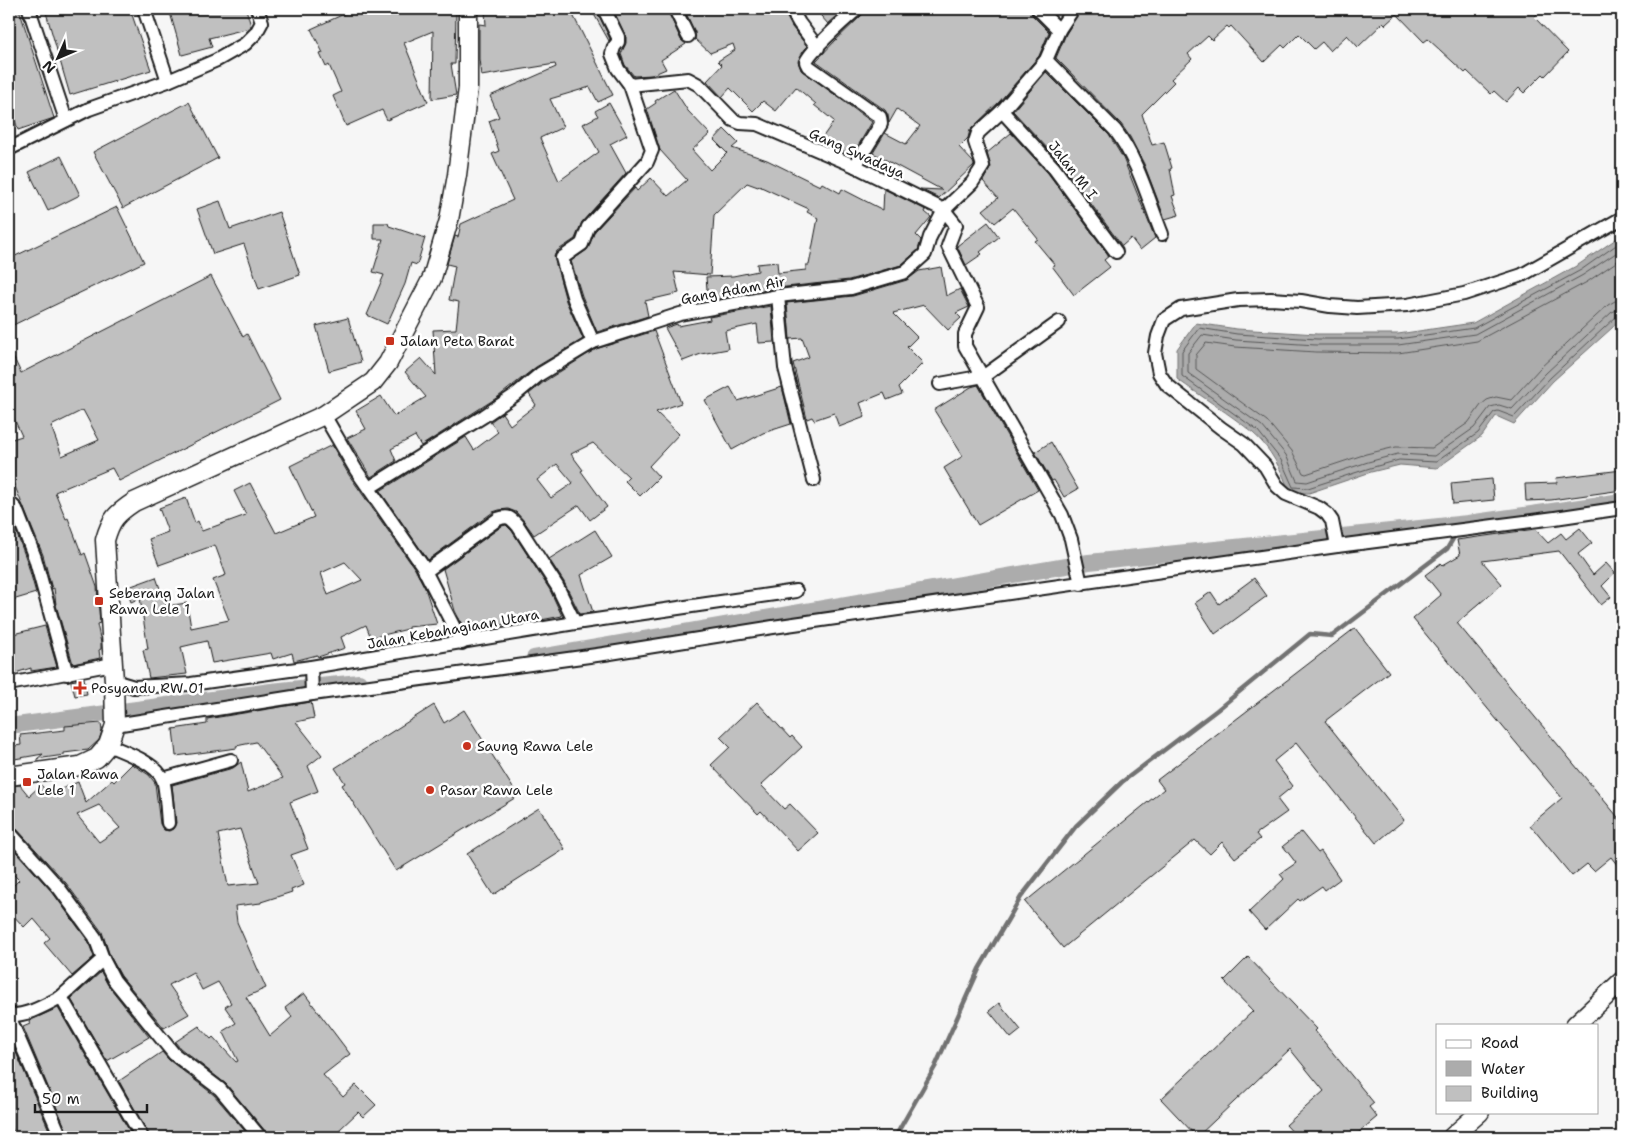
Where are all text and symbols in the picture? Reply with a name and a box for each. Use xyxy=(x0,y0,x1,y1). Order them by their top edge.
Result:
north arrow xyxy=(32,32,82,82)
text: N xyxy=(39,57,59,77)
street label: Gang Swadaya xyxy=(806,124,908,182)
street label: Jalan M I xyxy=(1045,137,1102,203)
street label: Gang Adam Air xyxy=(679,272,787,308)
place label: Jalan Peta Barat xyxy=(400,332,515,350)
marker: Jalan Peta Barat xyxy=(384,335,396,347)
place label: Seberang Jalan Rawa Lele 1 xyxy=(109,584,215,618)
marker: Seberang Jalan Rawa Lele 1 xyxy=(93,595,105,607)
street label: Jalan Kebahagiaan Utara xyxy=(366,605,541,653)
place label: Posyandu RW 01 xyxy=(91,679,204,697)
marker: Posyandu RW 01 xyxy=(73,681,87,695)
place label: Saung Rawa Lele xyxy=(477,737,593,755)
marker: Saung Rawa Lele xyxy=(461,740,473,752)
place label: Jalan Rawa Lele 1 xyxy=(37,765,119,799)
marker: Jalan Rawa Lele 1 xyxy=(21,776,33,788)
place label: Pasar Rawa Lele xyxy=(440,781,553,799)
marker: Pasar Rawa Lele xyxy=(424,784,436,796)
legend xyxy=(1436,1024,1598,1114)
text: Road xyxy=(1481,1033,1519,1053)
text: Water xyxy=(1481,1059,1525,1079)
scale bar xyxy=(35,1081,148,1113)
text: Building xyxy=(1481,1083,1538,1103)
text: 50 m xyxy=(42,1089,80,1109)

